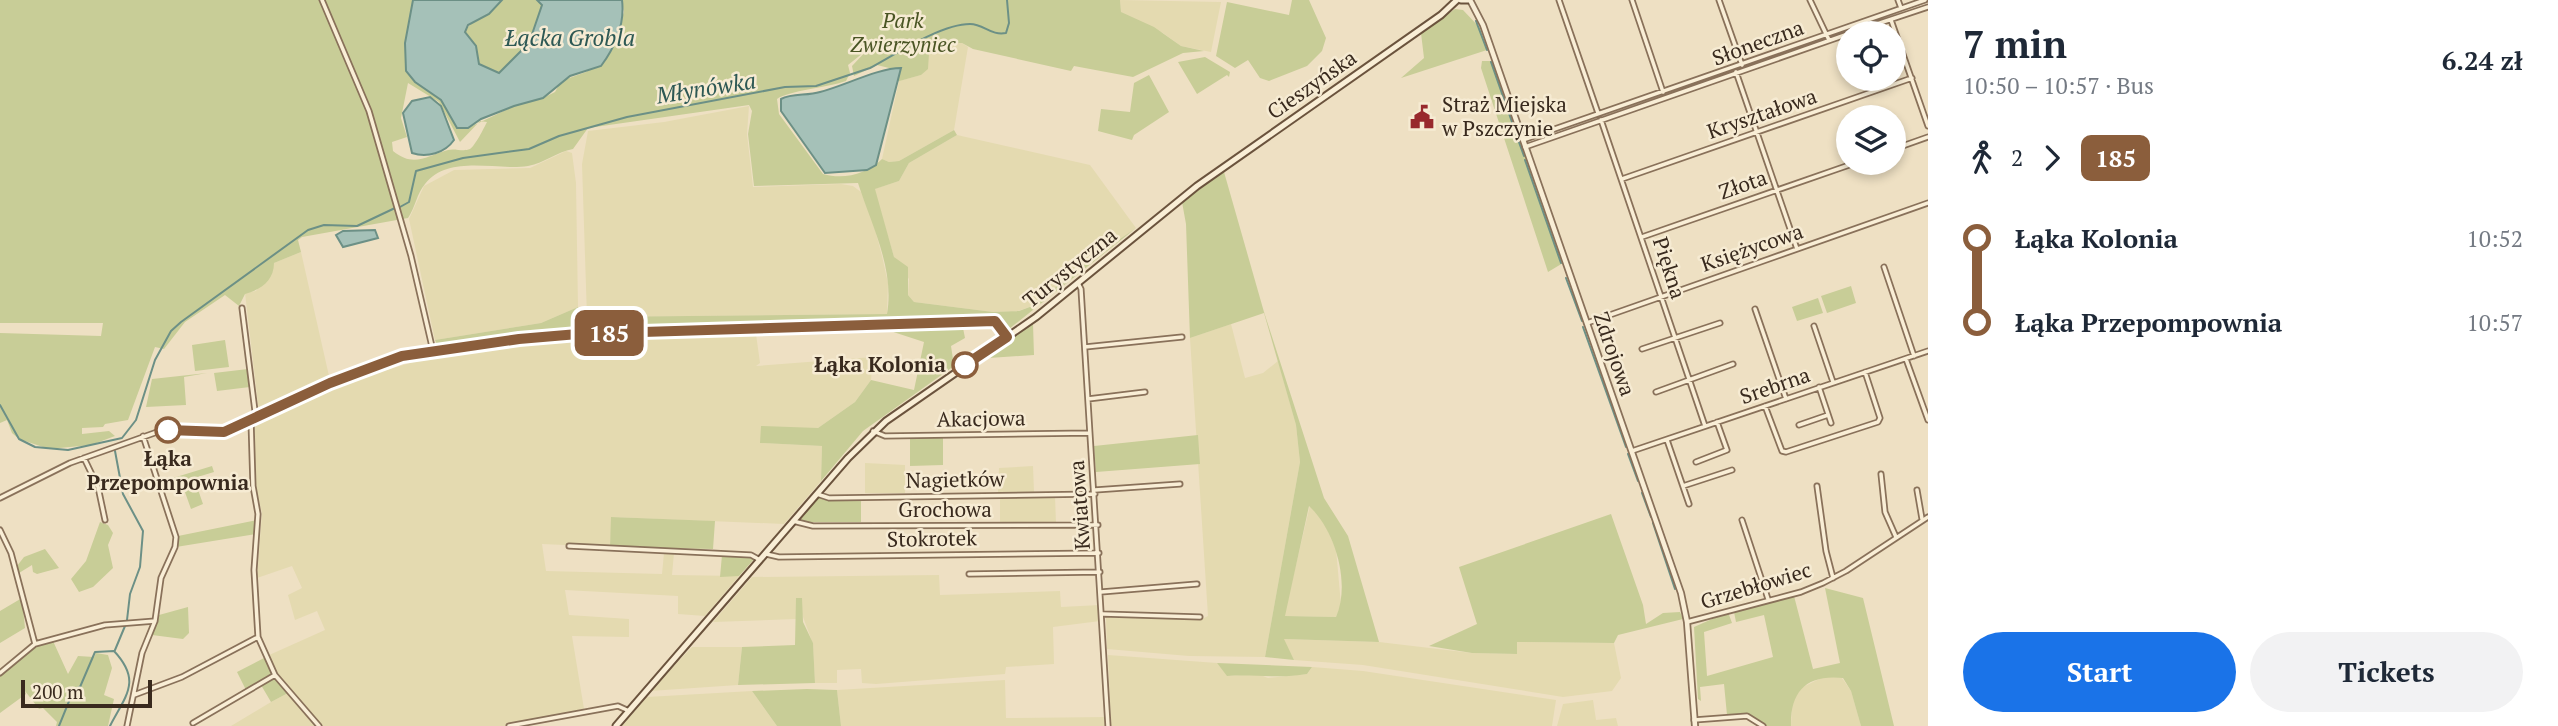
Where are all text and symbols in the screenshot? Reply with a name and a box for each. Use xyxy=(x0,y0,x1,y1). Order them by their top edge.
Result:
park label: Park Zwierzyniec xyxy=(850,6,957,58)
street label: Słoneczna xyxy=(1708,12,1808,72)
text: 7 min xyxy=(1963,19,2067,69)
map controls xyxy=(1836,21,1906,175)
button: locate xyxy=(1836,21,1906,91)
water label: Łącka Grobla xyxy=(504,22,635,53)
street label: Cieszyńska xyxy=(1261,43,1362,125)
text: 6.24 zł xyxy=(2442,43,2523,77)
water label: Młynówka xyxy=(653,64,758,111)
text: 10:50 – 10:57 · Bus xyxy=(1963,70,2154,101)
street label: Kryształowa xyxy=(1703,81,1821,145)
place label: Straż Miejska w Pszczynie xyxy=(1441,90,1567,142)
public building icon: Straż Miejska w Pszczynie xyxy=(1408,103,1436,131)
button: layers xyxy=(1836,105,1906,175)
icon: walk xyxy=(1963,139,2001,177)
icon: forward xyxy=(2033,139,2071,177)
text: 2 xyxy=(2011,142,2023,173)
text: 185 xyxy=(2095,142,2136,174)
street label: Złota xyxy=(1715,163,1771,205)
street label: Księżycowa xyxy=(1697,216,1807,278)
street label: Turystyczna xyxy=(1017,220,1123,314)
text: Łąka Kolonia xyxy=(2015,221,2178,255)
text: 10:52 xyxy=(2466,223,2523,254)
street label: Piękna xyxy=(1647,233,1693,302)
text: Łąka Przepompownia xyxy=(2015,305,2282,339)
text: 10:57 xyxy=(2466,307,2523,338)
street label: Zdrojowa xyxy=(1587,308,1643,400)
line badge: 185 xyxy=(569,310,649,356)
text: 185 xyxy=(589,317,629,349)
place label: Łąka Kolonia xyxy=(814,350,946,378)
marker: Łąka Kolonia xyxy=(952,352,978,378)
street label: Srebrna xyxy=(1736,360,1814,410)
street label: Akacjowa xyxy=(936,403,1026,433)
marker: Łąka Przepompownia xyxy=(155,417,181,443)
place label: Łąka Przepompownia xyxy=(87,444,249,496)
street label: Kwiatowa xyxy=(1062,459,1096,551)
street label: Nagietków xyxy=(905,464,1005,494)
street label: Grochowa xyxy=(898,495,992,523)
street label: Stokrotek xyxy=(887,523,977,553)
street label: Grzebłowiec xyxy=(1697,555,1815,615)
button: Start xyxy=(1963,632,2236,712)
button: Tickets xyxy=(2250,632,2523,712)
scale bar xyxy=(21,677,152,709)
text: 200 m xyxy=(32,679,83,704)

